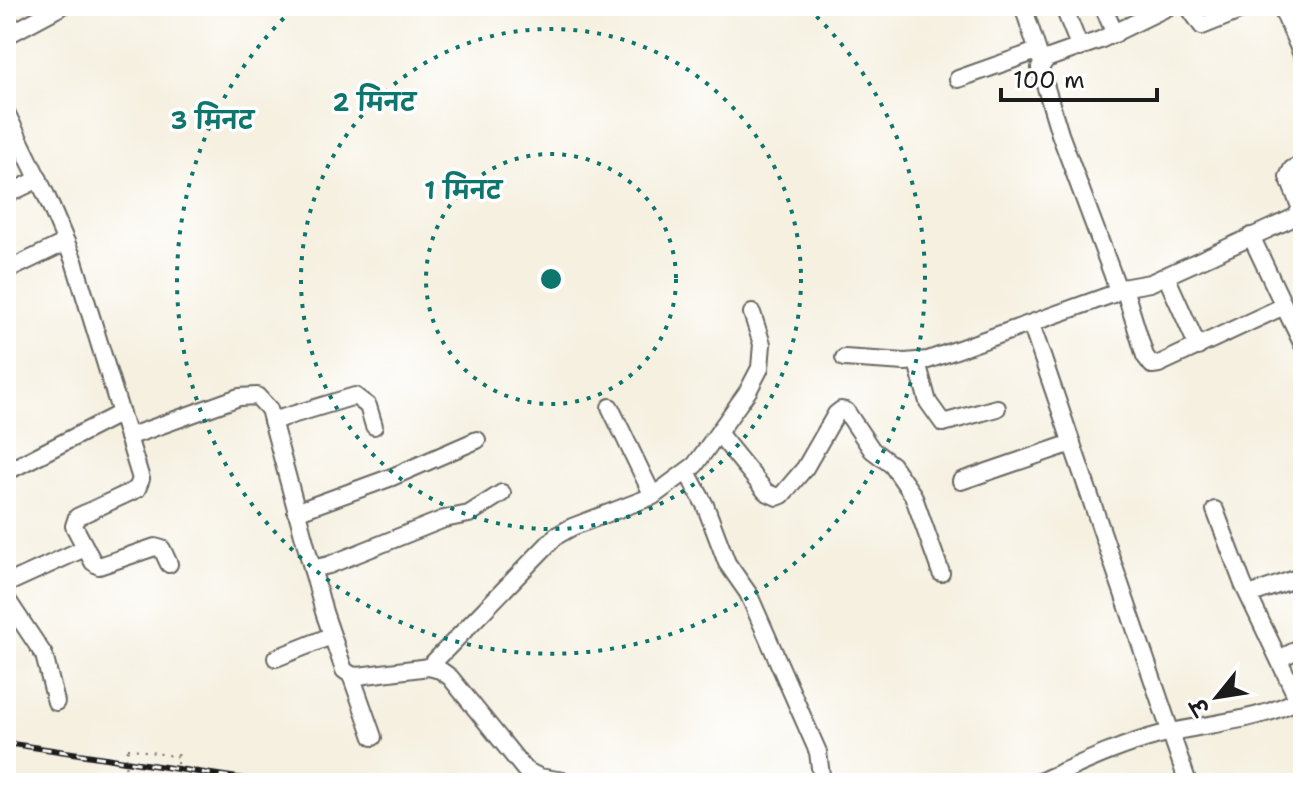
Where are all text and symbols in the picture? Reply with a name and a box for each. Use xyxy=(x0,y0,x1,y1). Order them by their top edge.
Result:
scale bar xyxy=(1001,52,1157,102)
text: 100 m xyxy=(1013,64,1085,96)
text: 2 मिनट xyxy=(332,83,418,119)
text: 3 मिनट xyxy=(170,101,256,137)
text: 1 मिनट xyxy=(424,171,504,207)
centre of rings xyxy=(537,265,565,293)
north arrow xyxy=(1177,657,1257,737)
text: उ xyxy=(1183,691,1217,722)

